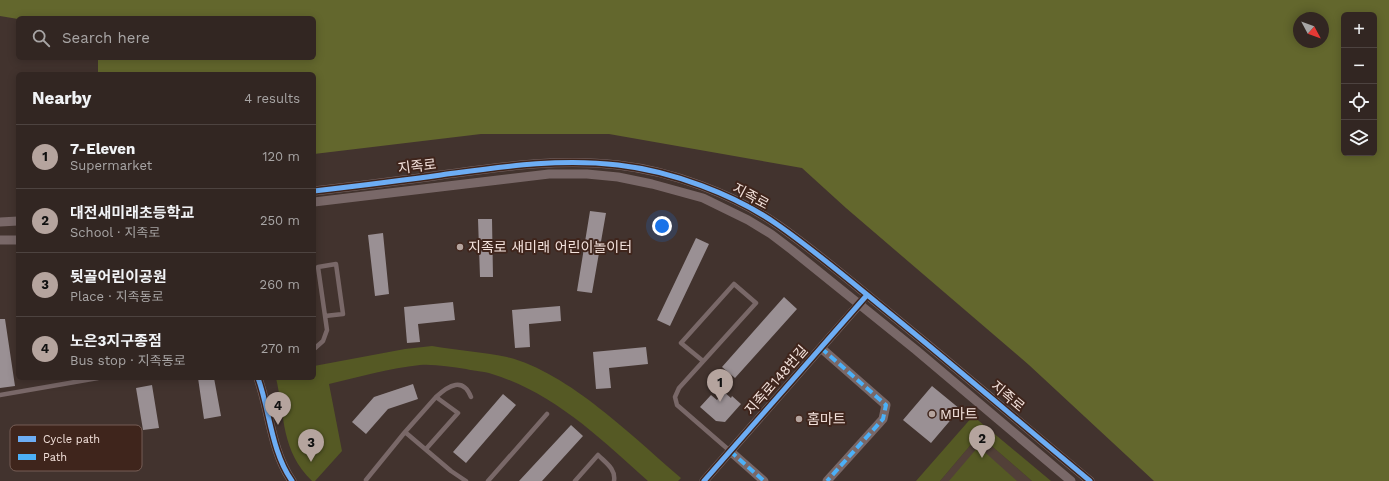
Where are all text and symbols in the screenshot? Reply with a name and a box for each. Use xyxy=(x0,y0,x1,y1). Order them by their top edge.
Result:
north arrow xyxy=(1293,12,1329,48)
map controls xyxy=(1341,12,1377,156)
button: + xyxy=(1341,12,1377,48)
search box xyxy=(16,16,316,60)
icon: search xyxy=(30,27,52,49)
text: Search here xyxy=(62,29,150,47)
button: − xyxy=(1341,48,1377,84)
button: locate xyxy=(1341,84,1377,120)
text: Nearby xyxy=(32,88,91,108)
text: 4 results xyxy=(244,91,300,106)
button: layers xyxy=(1341,120,1377,156)
text: 7-Eleven xyxy=(70,140,135,158)
text: 1 xyxy=(42,149,48,164)
text: 120 m xyxy=(262,149,300,164)
street label: 지족로 xyxy=(397,156,437,176)
text: Supermarket xyxy=(70,158,152,173)
street label: 지족로 xyxy=(730,180,772,212)
text: 대전새미래초등학교 xyxy=(70,204,194,222)
text: 2 xyxy=(41,213,49,228)
text: 250 m xyxy=(260,213,300,228)
your location xyxy=(652,216,672,236)
text: School · 지족로 xyxy=(70,225,160,240)
place label: 지족로 새미래 어린이놀이터 xyxy=(468,239,632,255)
marker: 지족로 새미래 어린이놀이터 xyxy=(455,242,465,252)
text: 뒷골어린이공원 xyxy=(70,268,167,286)
text: 3 xyxy=(41,277,49,292)
text: 260 m xyxy=(260,277,300,292)
text: Place · 지족동로 xyxy=(70,289,164,304)
text: 노은3지구종점 xyxy=(70,332,162,350)
text: 4 xyxy=(41,341,49,356)
text: 270 m xyxy=(261,341,300,356)
street label: 지족로148번길 xyxy=(741,342,811,418)
text: Bus stop · 지족동로 xyxy=(70,353,186,368)
pin: 1 xyxy=(707,369,733,402)
street label: 지족로 xyxy=(988,377,1028,415)
pin: 4 xyxy=(265,392,291,425)
place label: M마트 xyxy=(940,406,978,422)
marker: M마트 xyxy=(927,409,937,419)
place label: 홈마트 xyxy=(807,411,846,427)
marker: 홈마트 xyxy=(794,414,804,424)
legend xyxy=(10,425,142,471)
pin: 2 xyxy=(969,425,995,458)
pin: 3 xyxy=(298,429,324,462)
text: Cycle path xyxy=(43,433,100,446)
text: Path xyxy=(43,451,67,464)

